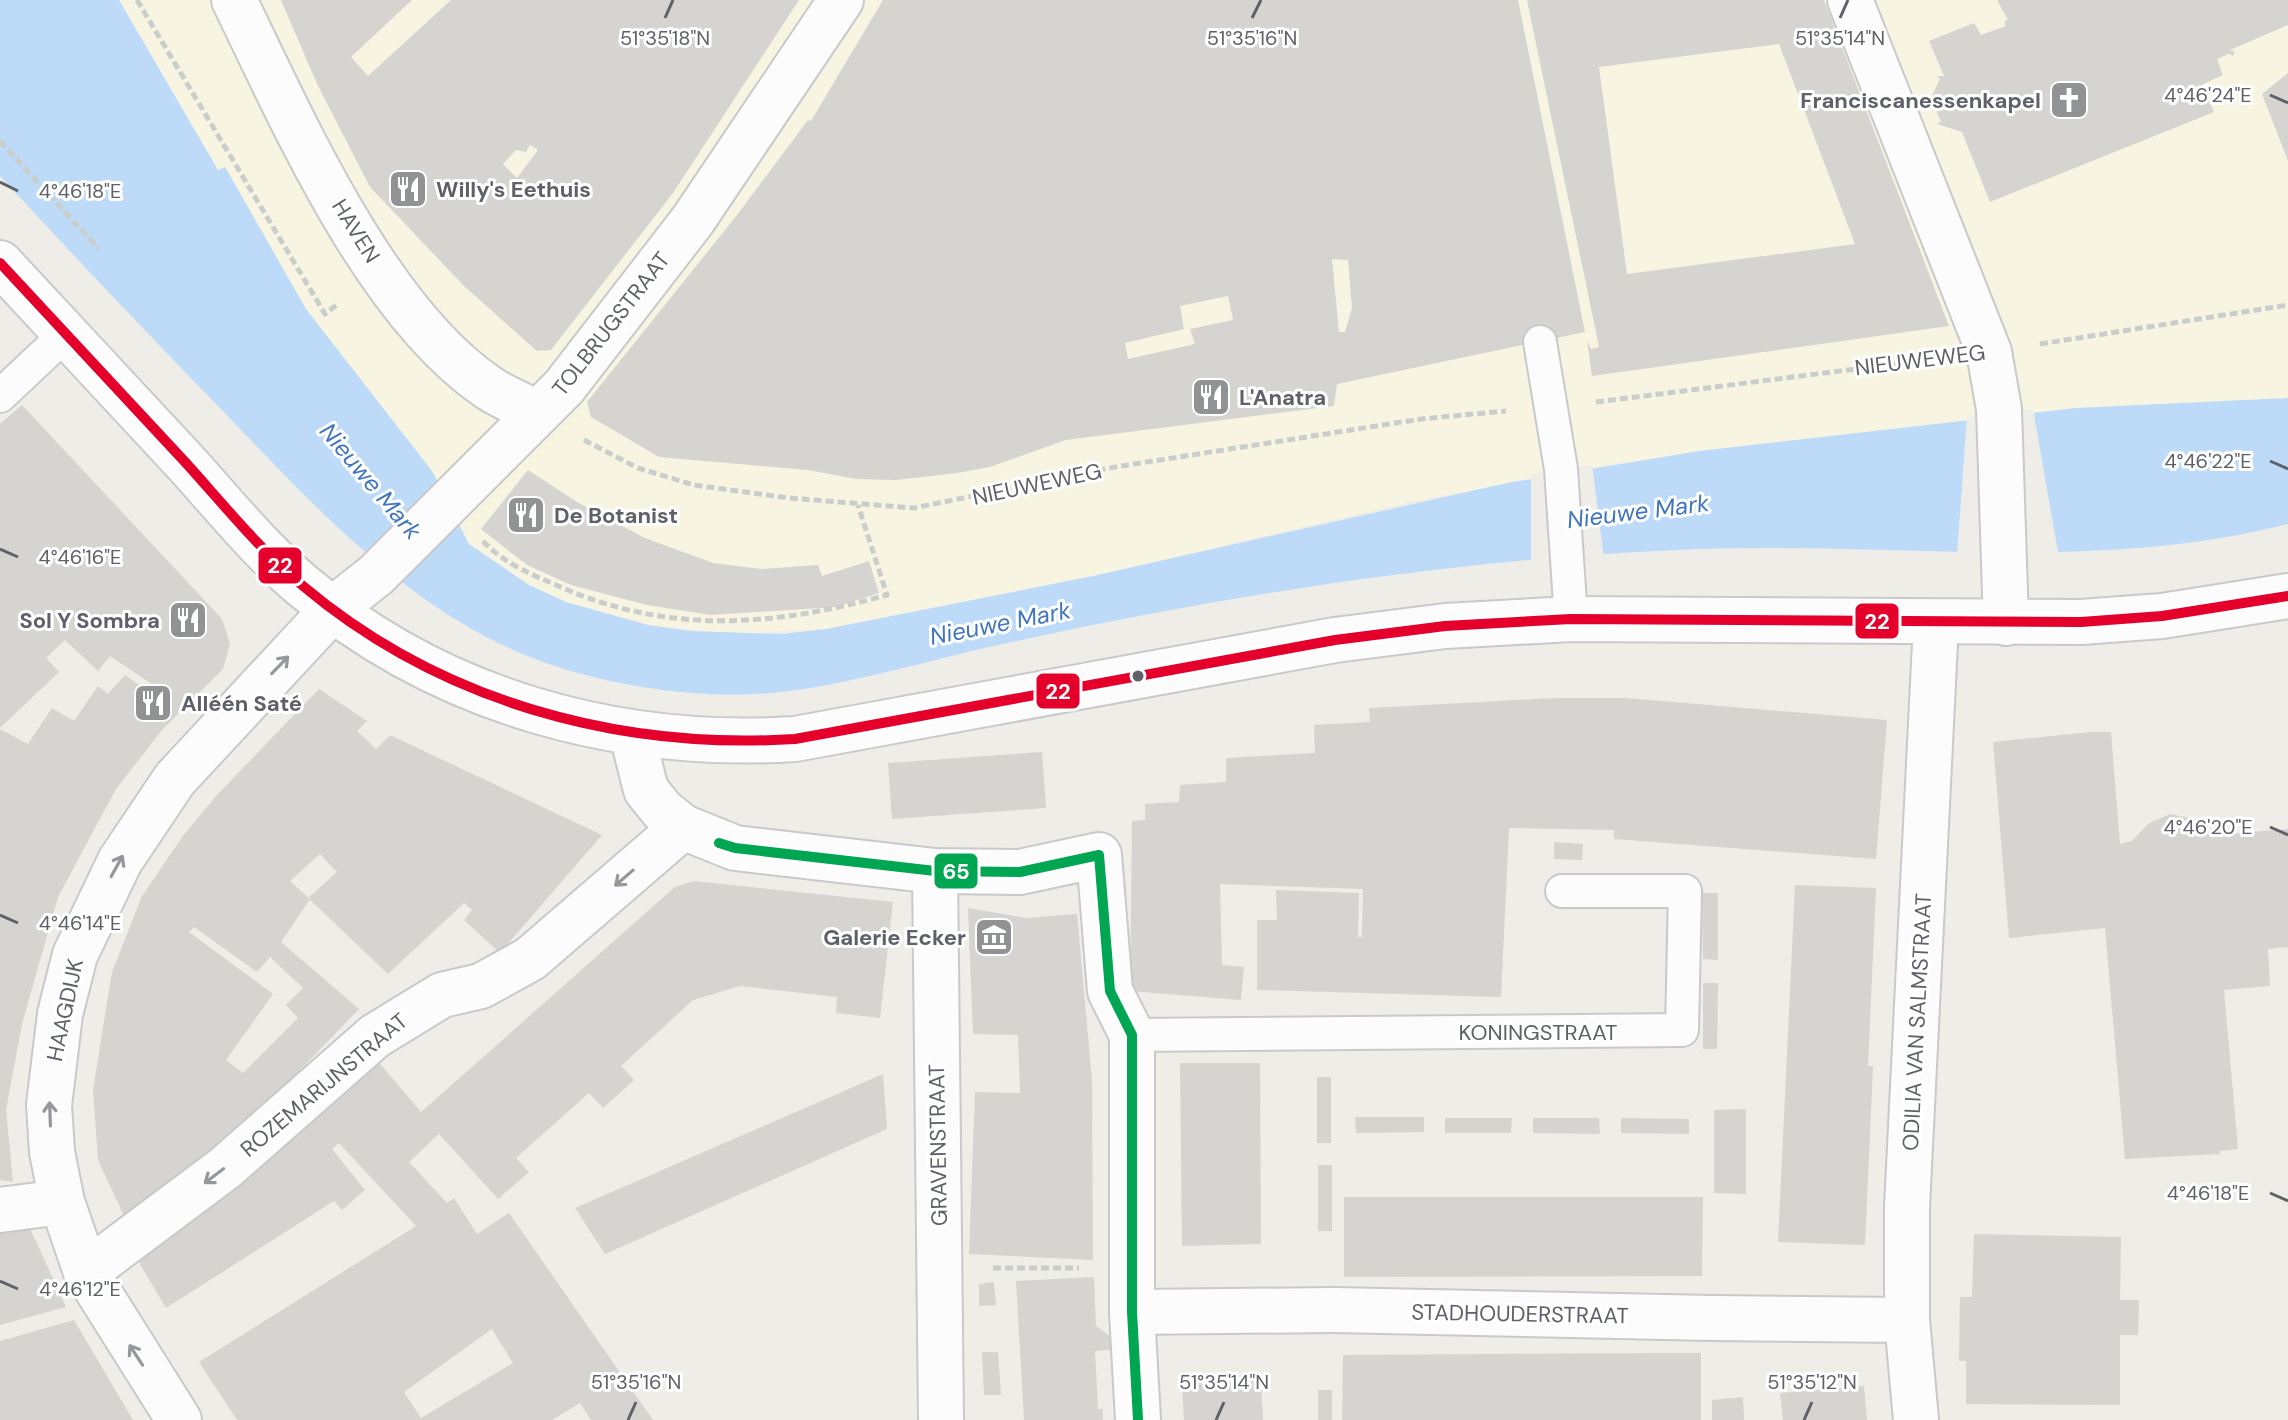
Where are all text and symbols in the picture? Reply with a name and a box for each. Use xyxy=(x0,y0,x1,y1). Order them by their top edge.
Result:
text: 51°35'18"N xyxy=(620,25,710,51)
text: 51°35'16"N xyxy=(1207,25,1297,51)
text: 51°35'14"N xyxy=(1795,25,1885,51)
church icon: Franciscanessenkapel xyxy=(2048,79,2090,121)
text: 4°46'24"E xyxy=(2164,82,2252,108)
place label: Franciscanessenkapel xyxy=(1800,86,2041,115)
restaurant icon: Willy's Eethuis xyxy=(387,168,429,210)
place label: Willy's Eethuis xyxy=(436,175,591,204)
text: 4°46'18"E xyxy=(39,178,121,204)
street label: HAVEN xyxy=(325,194,387,268)
street label: TOLBRUGSTRAAT xyxy=(546,246,676,402)
street label: NIEUWEWEG xyxy=(1853,338,1987,382)
restaurant icon: L'Anatra xyxy=(1190,376,1232,418)
place label: L'Anatra xyxy=(1239,383,1326,412)
water label: Nieuwe Mark xyxy=(313,416,429,546)
text: 4°46'22"E xyxy=(2164,448,2252,474)
street label: NIEUWEWEG xyxy=(970,456,1104,512)
water label: Nieuwe Mark xyxy=(1565,487,1712,535)
restaurant icon: De Botanist xyxy=(505,494,547,536)
place label: De Botanist xyxy=(554,501,678,530)
text: 4°46'16"E xyxy=(39,544,121,570)
line badge: 22 xyxy=(257,546,303,585)
text: 22 xyxy=(267,551,293,580)
water label: Nieuwe Mark xyxy=(927,594,1074,652)
restaurant icon: Sol Y Sombra xyxy=(167,599,209,641)
line badge: 22 xyxy=(1854,602,1900,640)
place label: Sol Y Sombra xyxy=(19,606,160,635)
text: 22 xyxy=(1864,607,1890,636)
one-way arrow xyxy=(271,655,290,675)
unlabelled marker xyxy=(1130,668,1146,684)
line badge: 22 xyxy=(1035,672,1081,710)
text: 22 xyxy=(1045,677,1071,706)
restaurant icon: Alléén Saté xyxy=(132,682,174,724)
place label: Alléén Saté xyxy=(181,689,302,718)
text: 4°46'20"E xyxy=(2164,814,2253,840)
line badge: 65 xyxy=(933,852,979,890)
one-way arrow xyxy=(110,855,126,878)
text: 65 xyxy=(942,857,970,886)
one-way arrow xyxy=(614,869,634,887)
street label: ODILIA VAN SALMSTRAAT xyxy=(1896,892,1938,1152)
text: 4°46'14"E xyxy=(39,910,121,936)
museum icon: Galerie Ecker xyxy=(973,916,1015,958)
place label: Galerie Ecker xyxy=(823,923,966,952)
street label: HAAGDIJK xyxy=(40,956,90,1064)
street label: ROZEMARIJNSTRAAT xyxy=(234,1007,414,1163)
street label: KONINGSTRAAT xyxy=(1459,1018,1617,1047)
street label: GRAVENSTRAAT xyxy=(922,1064,954,1226)
one-way arrow xyxy=(42,1101,57,1128)
one-way arrow xyxy=(204,1167,225,1184)
text: 4°46'18"E xyxy=(2167,1180,2249,1206)
text: 4°46'12"E xyxy=(39,1276,121,1302)
street label: STADHOUDERSTRAAT xyxy=(1411,1298,1629,1330)
one-way arrow xyxy=(128,1344,144,1366)
text: 51°35'16"N xyxy=(591,1369,681,1395)
text: 51°35'14"N xyxy=(1179,1369,1269,1395)
text: 51°35'12"N xyxy=(1767,1369,1857,1395)

